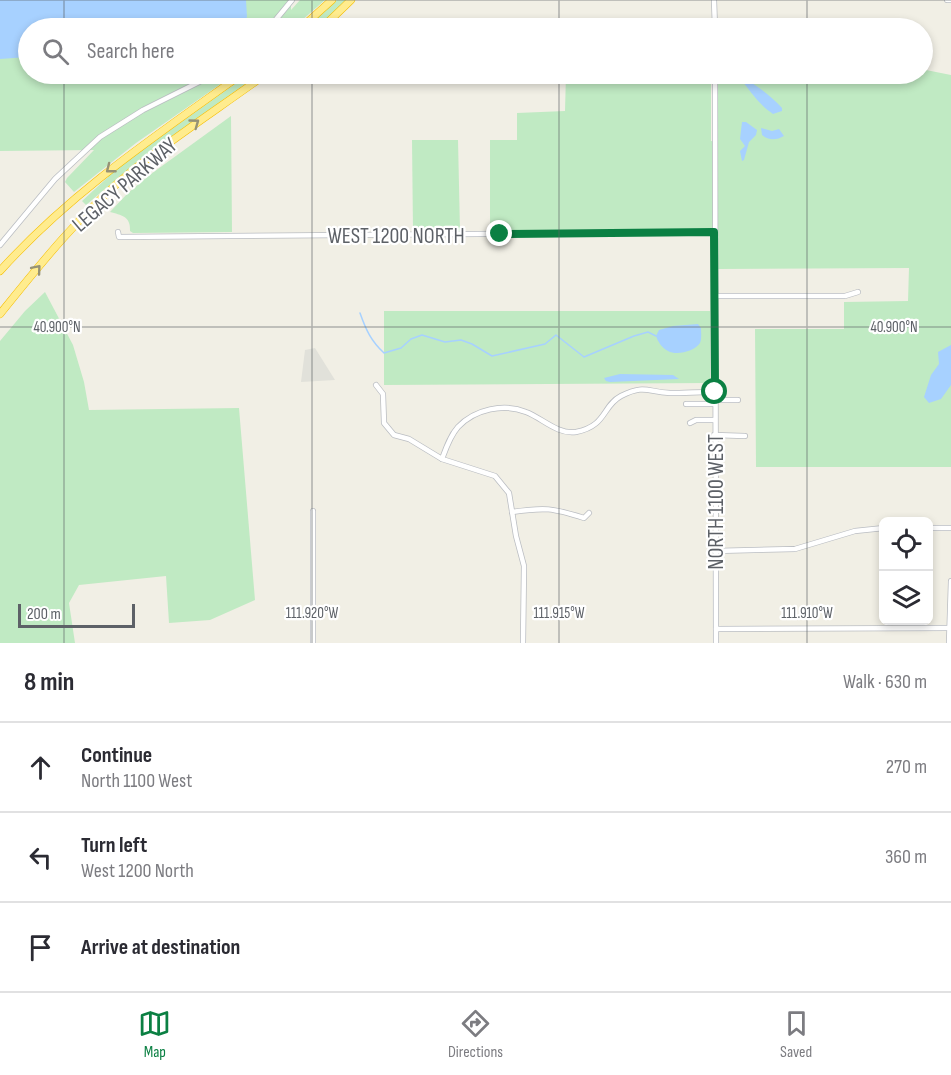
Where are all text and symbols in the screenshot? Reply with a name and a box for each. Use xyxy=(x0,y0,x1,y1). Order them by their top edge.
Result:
search box xyxy=(18,18,933,84)
icon: search xyxy=(39,35,72,68)
text: Search here xyxy=(87,38,174,65)
one-way arrow xyxy=(189,119,200,130)
street label: LEGACY PARKWAY xyxy=(67,132,183,238)
one-way arrow xyxy=(105,162,116,173)
route end xyxy=(486,220,512,246)
street label: WEST 1200 NORTH xyxy=(327,223,465,250)
one-way arrow xyxy=(30,265,41,276)
text: 40.900°N xyxy=(33,318,81,337)
text: 40.900°N xyxy=(870,318,918,337)
route start xyxy=(701,378,727,404)
street label: NORTH 1100 WEST xyxy=(703,434,730,570)
map controls xyxy=(879,517,933,625)
button: locate xyxy=(879,517,933,571)
button: layers xyxy=(879,571,933,625)
scale bar xyxy=(18,601,135,628)
text: 111.920°W xyxy=(286,604,338,623)
text: 111.915°W xyxy=(534,604,585,623)
text: 111.910°W xyxy=(781,604,833,623)
text: 200 m xyxy=(27,605,61,624)
text: 8 min xyxy=(24,667,74,698)
text: Walk · 630 m xyxy=(843,670,927,694)
text: Continue xyxy=(81,742,152,769)
icon: ahead xyxy=(24,751,57,784)
text: 270 m xyxy=(886,755,927,779)
text: North 1100 West xyxy=(81,769,192,793)
text: Turn left xyxy=(81,832,147,859)
icon: left xyxy=(24,841,57,874)
text: 360 m xyxy=(885,845,927,869)
text: West 1200 North xyxy=(81,859,194,883)
icon: arrive xyxy=(24,931,57,964)
text: Arrive at destination xyxy=(81,934,240,961)
tab: Map xyxy=(138,1007,171,1062)
tab: Directions xyxy=(448,1007,503,1062)
tab: Saved xyxy=(780,1007,813,1062)

